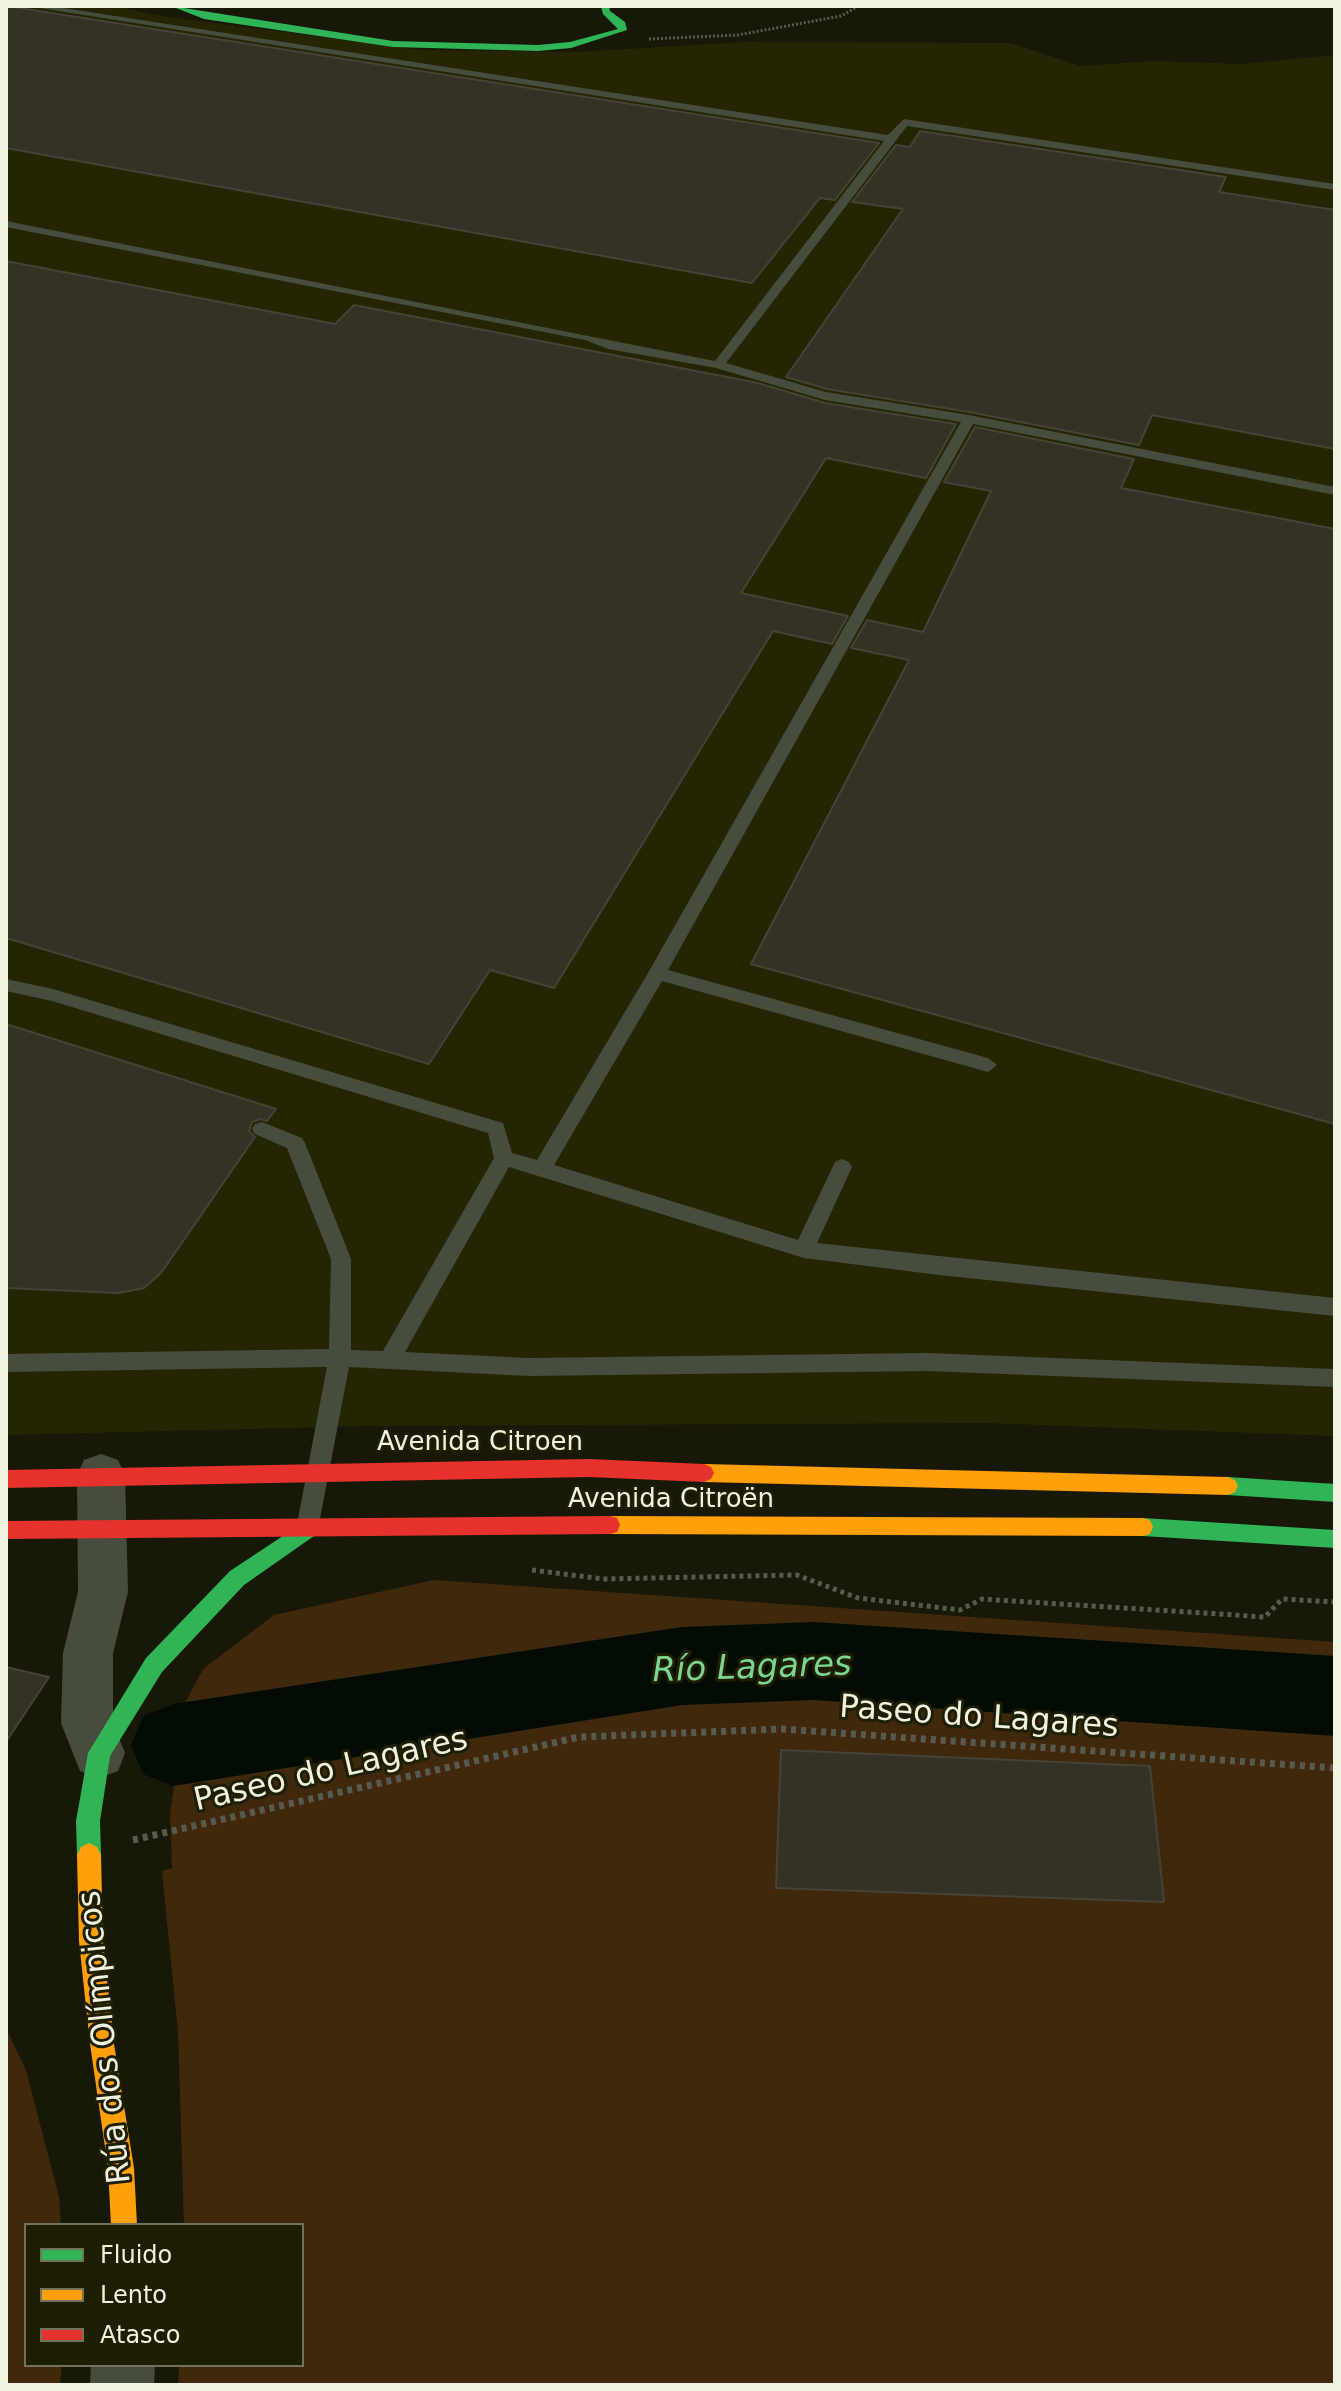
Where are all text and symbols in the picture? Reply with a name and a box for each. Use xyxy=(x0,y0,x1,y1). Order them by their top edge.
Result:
street label: Avenida Citroen xyxy=(377,1427,583,1459)
street label: Avenida Citroën xyxy=(568,1484,774,1516)
water label: Río Lagares xyxy=(652,1645,852,1693)
street label: Paseo do Lagares xyxy=(838,1689,1120,1747)
street label: Paseo do Lagares xyxy=(190,1721,472,1821)
street label: Rúa dos Olímpicos xyxy=(71,1888,141,2186)
legend xyxy=(24,2223,304,2367)
text: Fluido xyxy=(100,2241,172,2269)
text: Lento xyxy=(100,2281,167,2309)
text: Atasco xyxy=(100,2321,181,2349)

